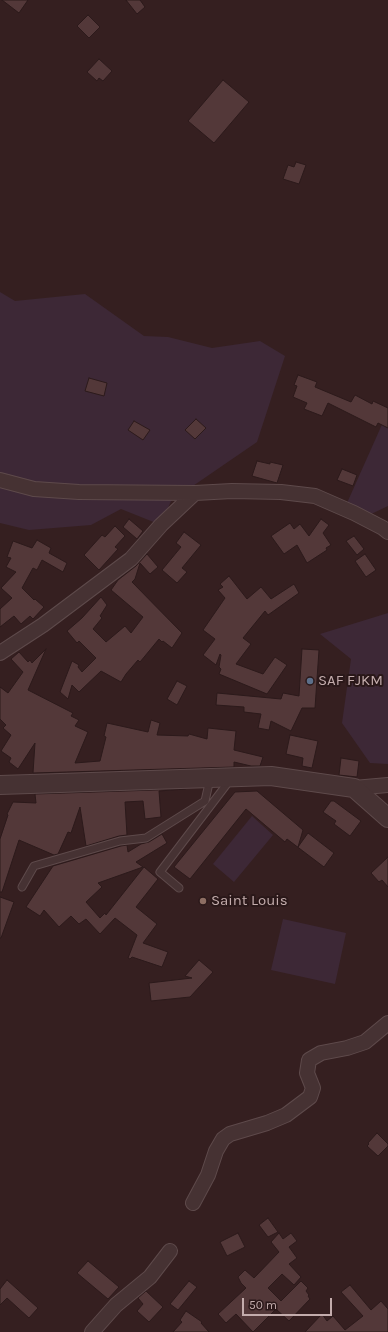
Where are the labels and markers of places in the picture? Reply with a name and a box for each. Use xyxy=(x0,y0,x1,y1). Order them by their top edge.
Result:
place label: SAF FJKM xyxy=(318,672,383,690)
marker: SAF FJKM xyxy=(305,676,315,686)
place label: Saint Louis xyxy=(211,892,288,910)
marker: Saint Louis xyxy=(198,896,208,906)

